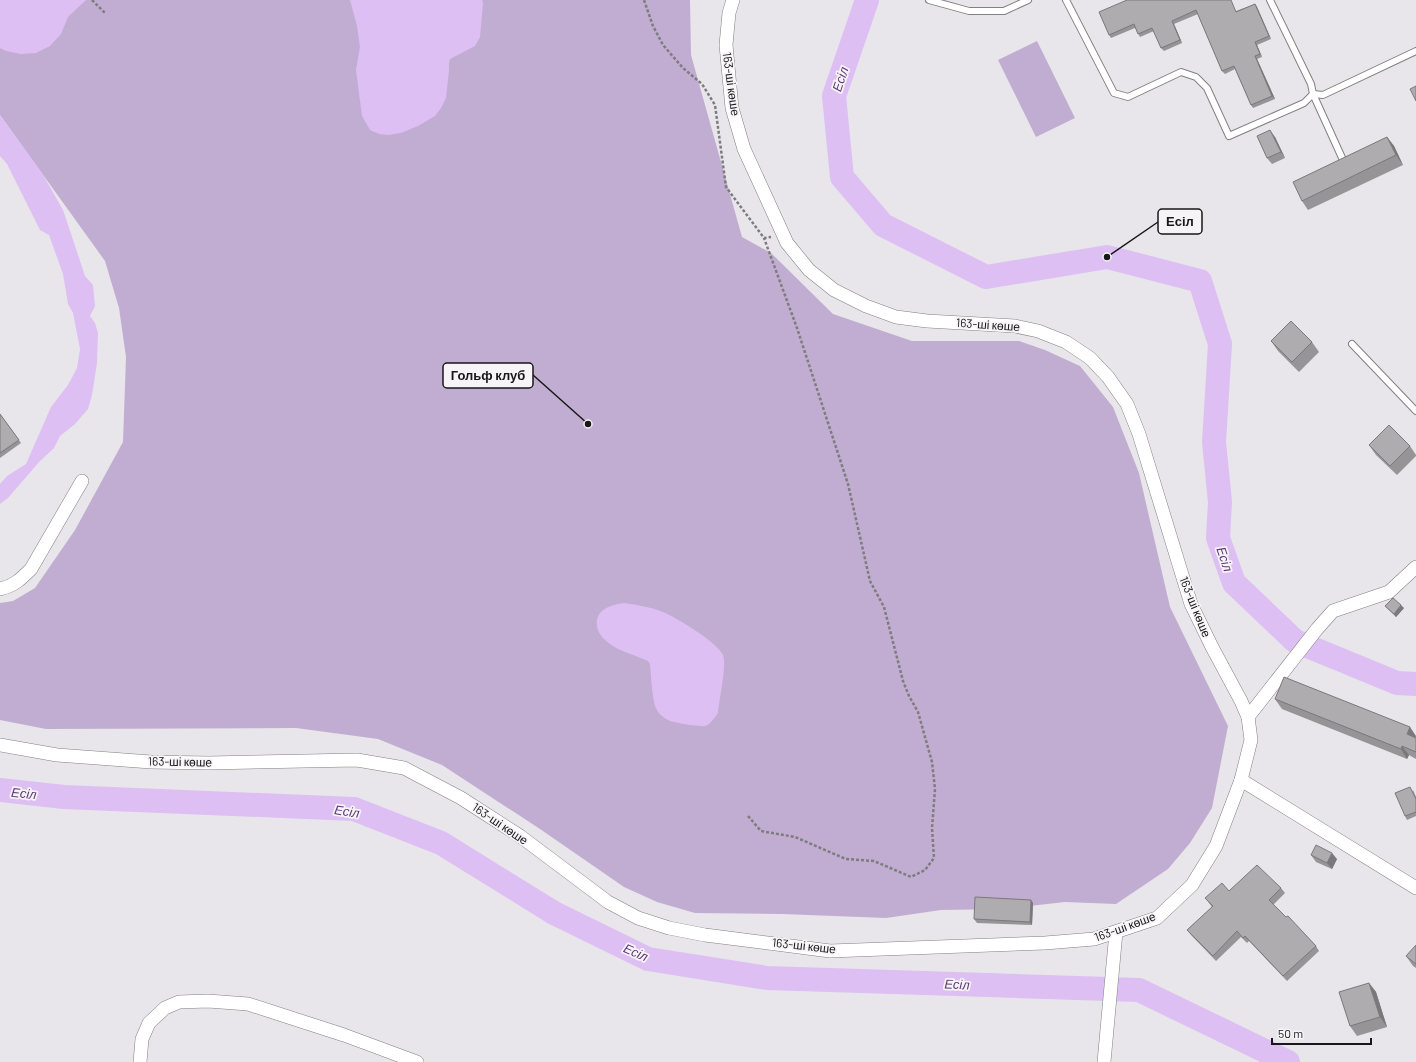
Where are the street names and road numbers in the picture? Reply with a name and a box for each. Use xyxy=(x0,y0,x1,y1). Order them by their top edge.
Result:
street label: 163-ші көше xyxy=(721,51,743,117)
street label: 163-ші көше xyxy=(956,315,1021,333)
street label: 163-ші көше xyxy=(1177,574,1215,639)
street label: 163-ші көше xyxy=(148,753,213,769)
street label: 163-ші көше xyxy=(470,799,531,847)
street label: 163-ші көше xyxy=(1092,908,1158,944)
street label: 163-ші көше xyxy=(771,935,837,955)

